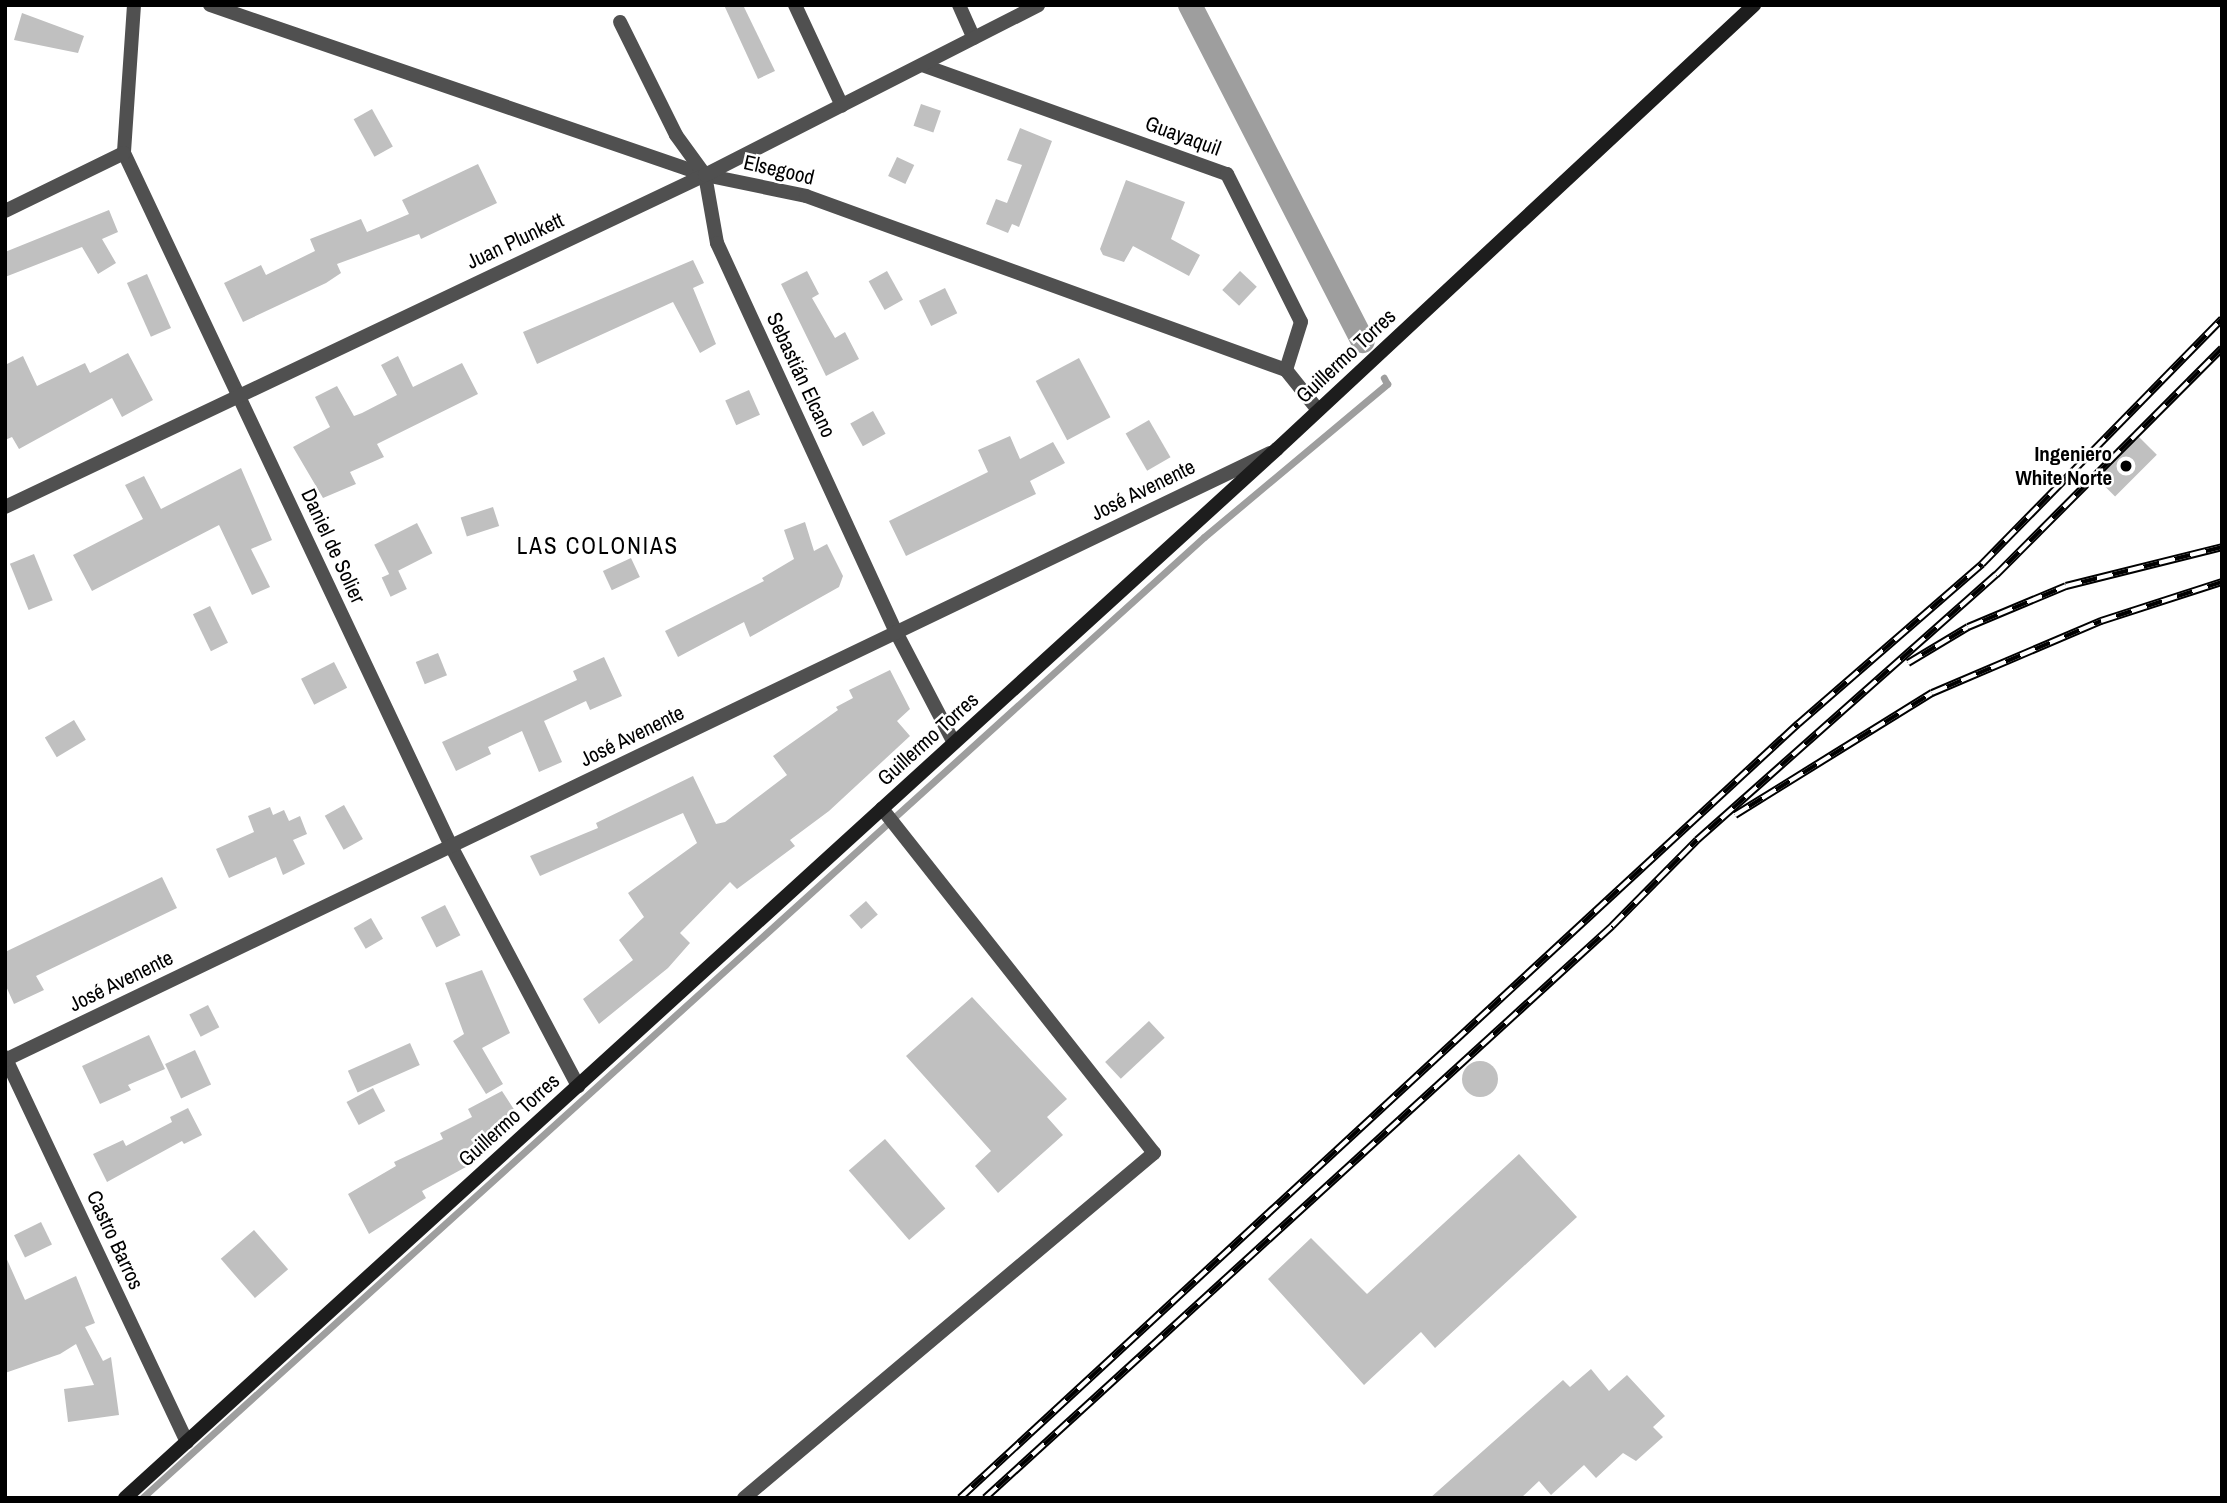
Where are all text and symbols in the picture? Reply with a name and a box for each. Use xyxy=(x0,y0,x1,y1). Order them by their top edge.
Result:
street label: Guayaquil xyxy=(1142,111,1224,161)
street label: Elsegood xyxy=(741,150,817,190)
street label: Juan Plunkett xyxy=(462,208,568,274)
street label: Guillermo Torres xyxy=(1291,303,1401,409)
street label: Sebastián Elcano xyxy=(761,309,841,441)
place label: Ingeniero White Norte xyxy=(2015,441,2112,491)
street label: José Avenente xyxy=(1086,454,1200,526)
marker: Ingeniero White Norte xyxy=(2118,458,2134,474)
street label: Daniel de Solier xyxy=(295,485,371,607)
district label: LAS COLONIAS xyxy=(518,532,678,560)
street label: Guillermo Torres xyxy=(872,687,984,791)
street label: José Avenente xyxy=(575,700,689,772)
street label: José Avenente xyxy=(64,945,178,1017)
street label: Guillermo Torres xyxy=(453,1068,565,1172)
street label: Castro Barros xyxy=(81,1187,149,1293)

